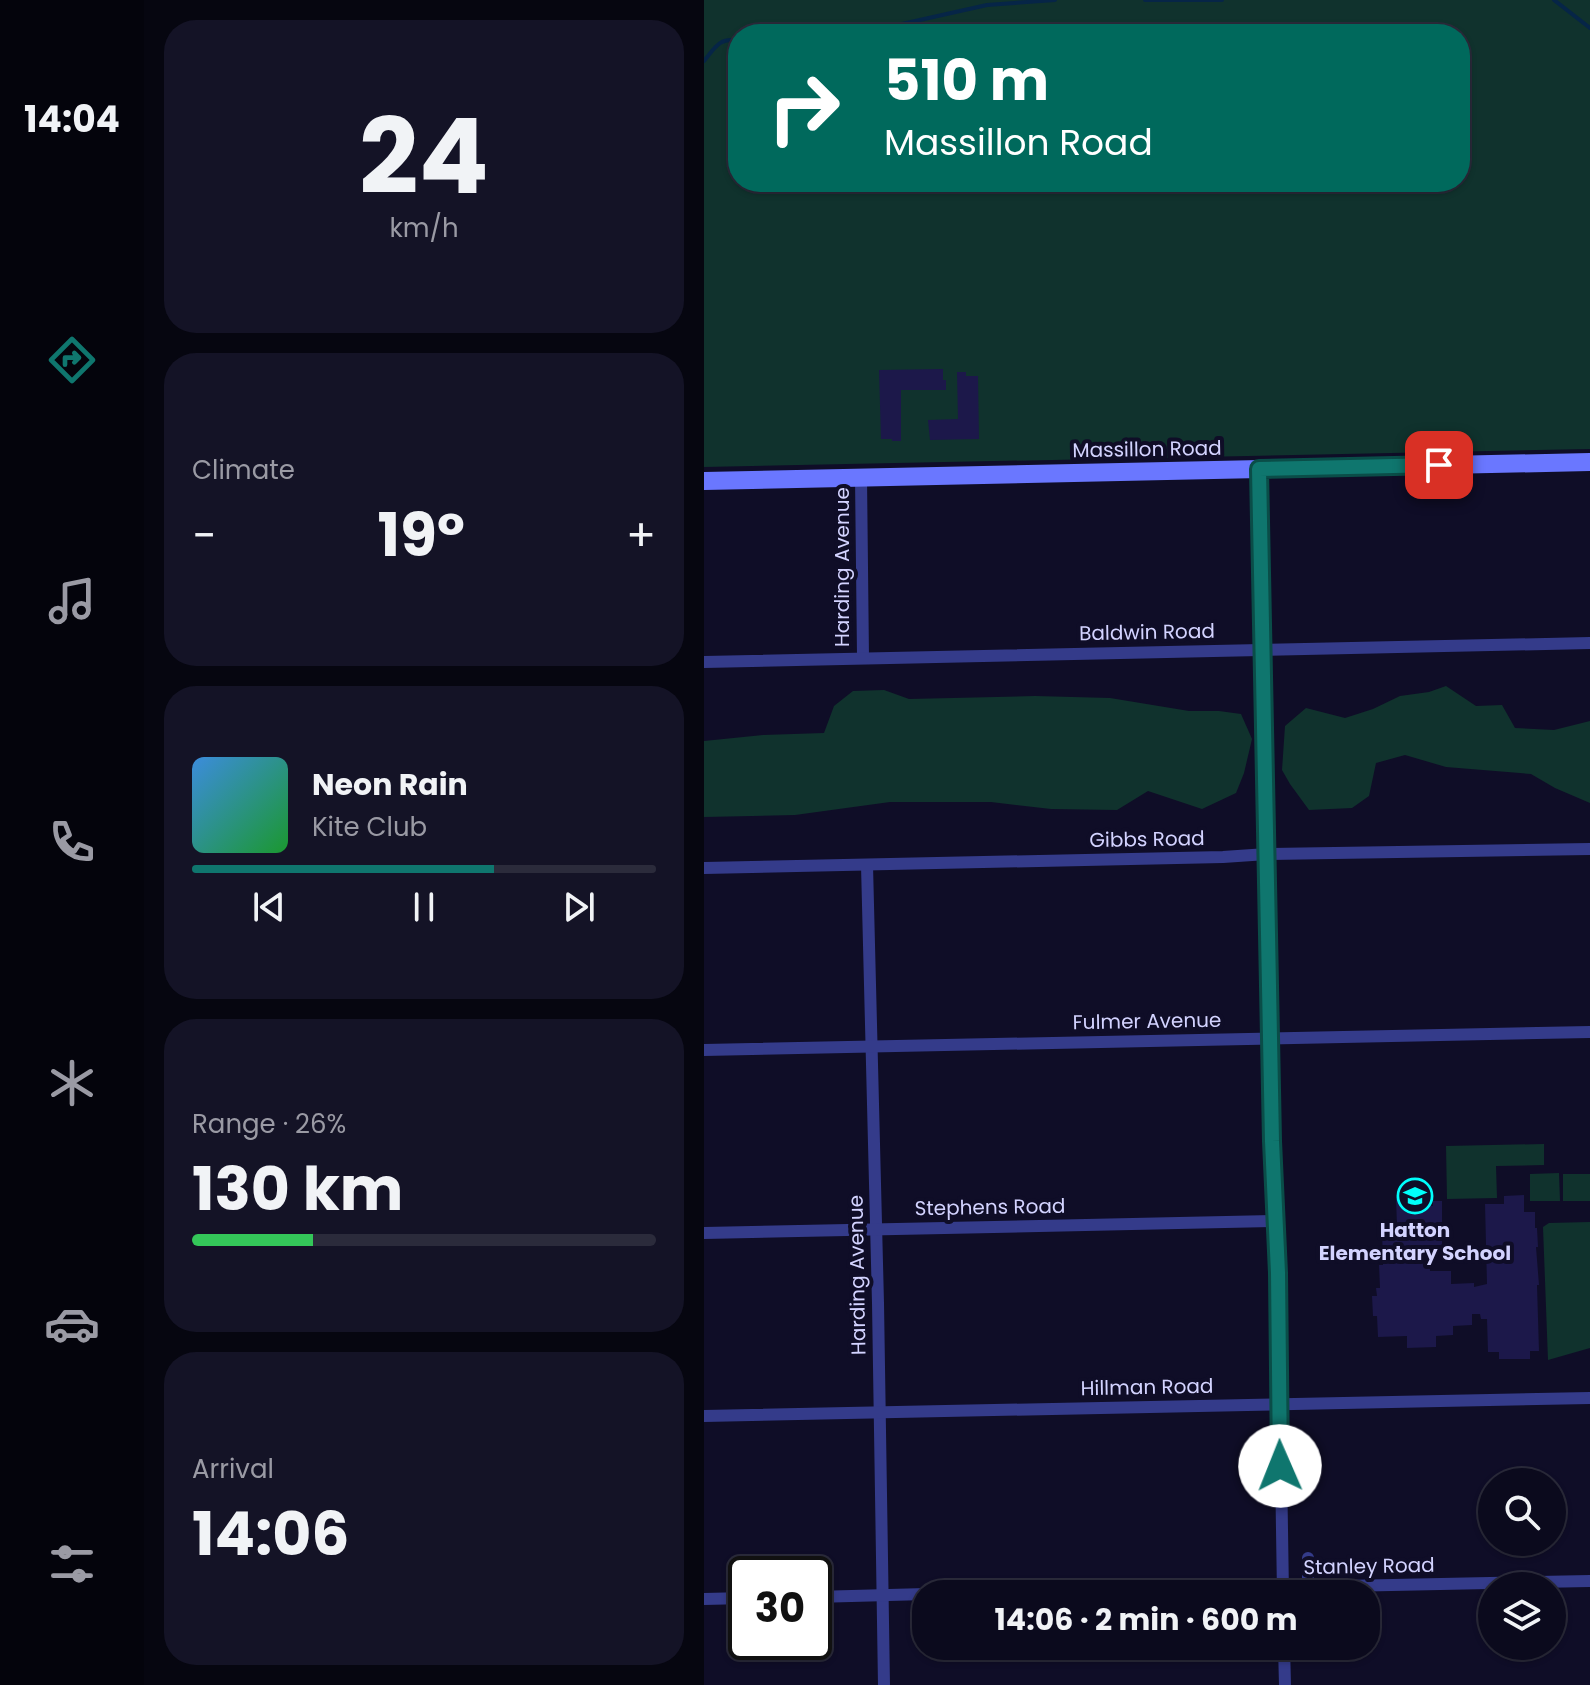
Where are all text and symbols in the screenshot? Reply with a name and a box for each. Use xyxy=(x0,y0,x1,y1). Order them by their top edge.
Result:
text: 510 m xyxy=(884,41,1049,120)
icon: right xyxy=(752,56,856,160)
text: 24 xyxy=(359,84,489,229)
text: 14:04 xyxy=(24,94,120,145)
text: Massillon Road xyxy=(884,117,1153,168)
text: km/h xyxy=(389,210,459,246)
icon: directions xyxy=(44,332,100,388)
pin xyxy=(1405,431,1473,499)
street label: Massillon Road xyxy=(1072,434,1222,464)
icon: arrive xyxy=(1417,443,1461,487)
text: Climate xyxy=(192,452,295,488)
street label: Harding Avenue xyxy=(828,487,856,647)
text: 19° xyxy=(377,493,465,577)
text: − xyxy=(192,505,216,566)
text: + xyxy=(626,505,656,566)
icon: music xyxy=(44,573,100,629)
street label: Baldwin Road xyxy=(1079,617,1215,647)
text: Neon Rain xyxy=(312,763,468,806)
text: Kite Club xyxy=(312,809,427,845)
icon: phone xyxy=(44,814,100,870)
street label: Gibbs Road xyxy=(1089,824,1205,854)
icon: previous xyxy=(247,885,291,929)
icon: pause xyxy=(402,885,446,929)
icon: next xyxy=(557,885,601,929)
street label: Fulmer Avenue xyxy=(1072,1006,1222,1036)
icon: climate xyxy=(44,1055,100,1111)
text: Range · 26% xyxy=(192,1106,346,1142)
text: 130 km xyxy=(192,1147,403,1231)
school or university icon: Hatton Elementary School xyxy=(1396,1177,1434,1215)
street label: Stephens Road xyxy=(914,1192,1066,1222)
street label: Harding Avenue xyxy=(842,1195,872,1355)
place label: Hatton Elementary School xyxy=(1319,1216,1511,1267)
icon: car xyxy=(44,1296,100,1352)
street label: Hillman Road xyxy=(1080,1372,1214,1402)
position arrow xyxy=(1238,1424,1322,1508)
text: Arrival xyxy=(192,1451,274,1487)
map controls xyxy=(1478,1468,1566,1660)
button: search xyxy=(1478,1468,1566,1556)
text: 14:06 xyxy=(192,1492,350,1576)
icon: filters xyxy=(44,1536,100,1592)
street label: Stanley Road xyxy=(1303,1551,1435,1581)
speed limit sign: 30 xyxy=(728,1556,832,1660)
button: layers xyxy=(1478,1572,1566,1660)
text: 14:06 · 2 min · 600 m xyxy=(995,1598,1297,1641)

